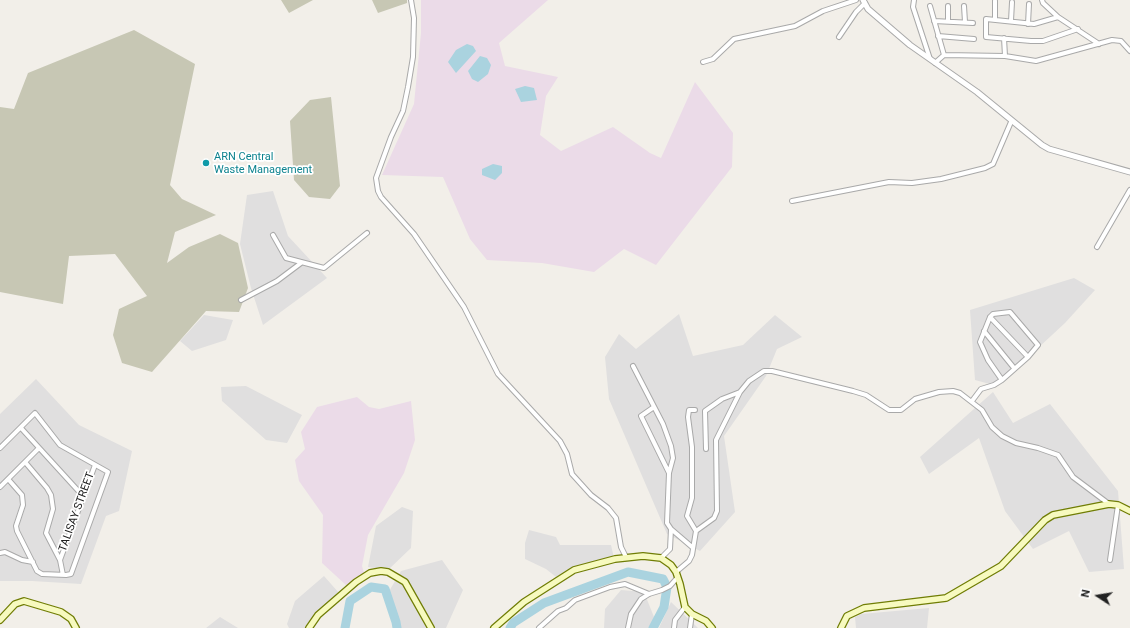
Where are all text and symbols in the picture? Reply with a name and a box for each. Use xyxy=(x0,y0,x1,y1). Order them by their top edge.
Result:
place label: ARN Central Waste Management xyxy=(214,150,312,176)
marker: ARN Central Waste Management xyxy=(201,158,211,168)
street label: TALISAY STREET xyxy=(56,470,98,554)
north arrow xyxy=(1078,576,1118,616)
text: N xyxy=(1079,588,1093,599)

